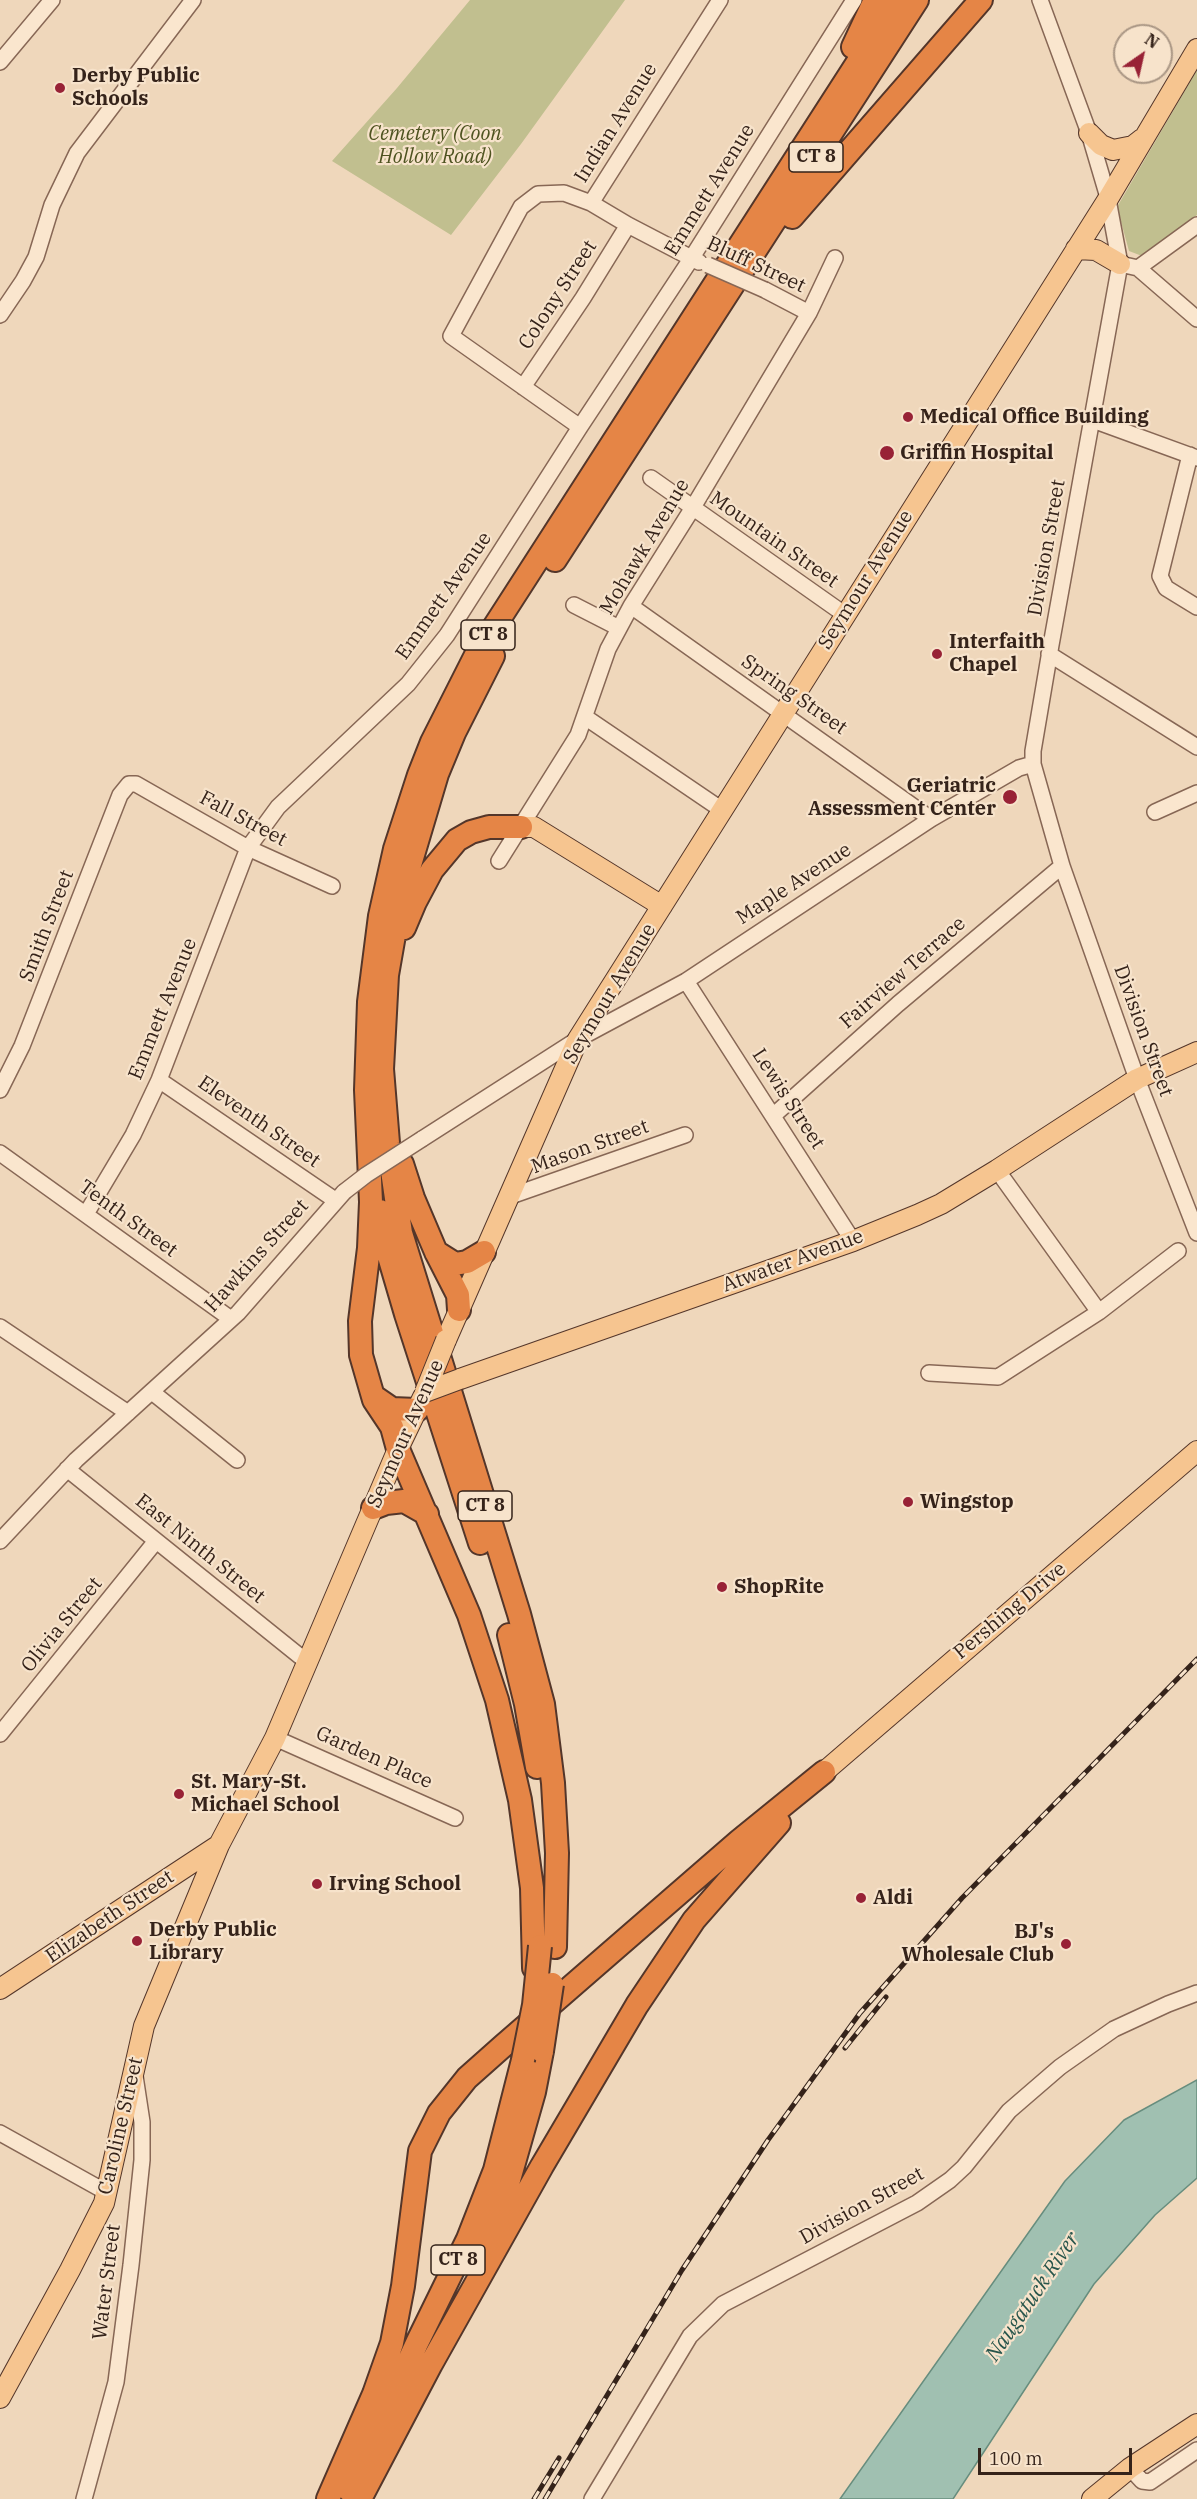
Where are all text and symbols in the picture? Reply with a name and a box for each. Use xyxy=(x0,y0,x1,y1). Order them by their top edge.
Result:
north arrow xyxy=(1113,24,1173,84)
text: N xyxy=(1141,29,1163,53)
street label: Indian Avenue xyxy=(570,59,662,187)
place label: Derby Public Schools xyxy=(72,64,200,111)
marker: Derby Public Schools xyxy=(53,81,67,95)
street label: Emmett Avenue xyxy=(660,120,760,260)
park label: Cemetery (Coon Hollow Road) xyxy=(368,122,502,169)
road number: CT 8 xyxy=(789,142,843,172)
street label: Bluff Street xyxy=(703,232,809,298)
street label: Colony Street xyxy=(514,236,602,354)
place label: Medical Office Building xyxy=(920,405,1149,429)
marker: Medical Office Building xyxy=(901,410,915,424)
place label: Griffin Hospital xyxy=(900,441,1054,465)
marker: Griffin Hospital xyxy=(878,444,896,462)
street label: Mohawk Avenue xyxy=(595,475,695,619)
street label: Division Street xyxy=(1023,478,1071,618)
street label: Mountain Street xyxy=(705,487,843,593)
street label: Seymour Avenue xyxy=(814,506,918,654)
street label: Emmett Avenue xyxy=(391,527,497,665)
road number: CT 8 xyxy=(461,620,515,650)
place label: Interfaith Chapel xyxy=(949,630,1045,677)
marker: Interfaith Chapel xyxy=(930,647,944,661)
street label: Spring Street xyxy=(737,650,851,740)
place label: Geriatric Assessment Center xyxy=(808,774,996,821)
street label: Fall Street xyxy=(195,786,291,852)
marker: Geriatric Assessment Center xyxy=(1001,788,1019,806)
street label: Maple Avenue xyxy=(732,838,856,930)
street label: Smith Street xyxy=(15,867,79,985)
street label: Fairview Terrace xyxy=(835,912,971,1034)
street label: Seymour Avenue xyxy=(559,919,661,1069)
street label: Emmett Avenue xyxy=(124,935,202,1083)
street label: Division Street xyxy=(1108,962,1178,1100)
street label: Lewis Street xyxy=(747,1044,829,1154)
street label: Eleventh Street xyxy=(193,1071,325,1173)
street label: Mason Street xyxy=(528,1115,652,1179)
street label: Tenth Street xyxy=(74,1175,182,1263)
street label: Hawkins Street xyxy=(200,1195,314,1317)
street label: Atwater Avenue xyxy=(719,1224,867,1298)
street label: Seymour Avenue xyxy=(363,1356,449,1512)
street label: East Ninth Street xyxy=(130,1489,270,1609)
place label: Wingstop xyxy=(920,1490,1014,1514)
road number: CT 8 xyxy=(458,1491,512,1521)
marker: Wingstop xyxy=(901,1495,915,1509)
street label: Pershing Drive xyxy=(949,1557,1071,1665)
street label: Olivia Street xyxy=(16,1573,108,1677)
place label: ShopRite xyxy=(734,1575,824,1599)
marker: ShopRite xyxy=(715,1580,729,1594)
street label: Garden Place xyxy=(312,1722,436,1794)
place label: St. Mary-St. Michael School xyxy=(191,1770,340,1817)
marker: St. Mary-St. Michael School xyxy=(172,1787,186,1801)
street label: Elizabeth Street xyxy=(41,1865,179,1969)
place label: Irving School xyxy=(329,1872,461,1896)
marker: Irving School xyxy=(310,1877,324,1891)
place label: Aldi xyxy=(873,1886,913,1910)
marker: Aldi xyxy=(854,1891,868,1905)
place label: Derby Public Library xyxy=(149,1918,277,1965)
place label: BJ's Wholesale Club xyxy=(902,1920,1054,1967)
marker: Derby Public Library xyxy=(130,1934,144,1948)
marker: BJ's Wholesale Club xyxy=(1059,1937,1073,1951)
street label: Caroline Street xyxy=(94,2055,148,2197)
street label: Division Street xyxy=(796,2162,928,2250)
street label: Water Street xyxy=(88,2223,126,2341)
water label: Naugatuck River xyxy=(981,2228,1085,2366)
road number: CT 8 xyxy=(431,2245,485,2275)
scale bar xyxy=(981,2436,1136,2474)
text: 100 m xyxy=(989,2447,1043,2470)

